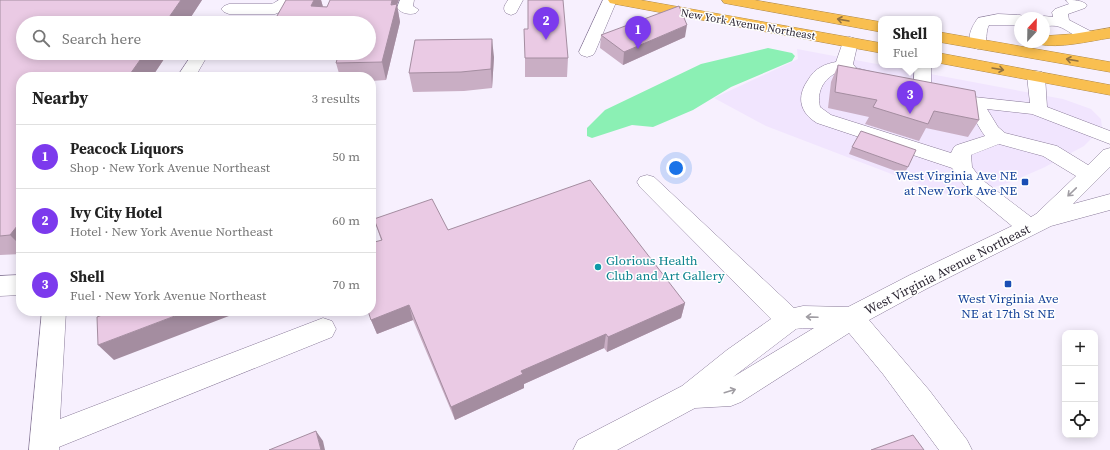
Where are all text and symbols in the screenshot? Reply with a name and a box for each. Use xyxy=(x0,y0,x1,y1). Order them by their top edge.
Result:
street label: New York Avenue Northeast xyxy=(679,5,817,44)
pin: 2 xyxy=(533,7,559,40)
north arrow xyxy=(1014,12,1050,48)
search box xyxy=(16,16,376,60)
pin: 1 xyxy=(625,16,651,49)
one-way arrow xyxy=(836,16,849,24)
popup xyxy=(878,16,942,68)
text: Shell xyxy=(893,23,927,44)
icon: search xyxy=(30,27,52,49)
text: Search here xyxy=(62,28,141,49)
text: Fuel xyxy=(893,44,918,61)
one-way arrow xyxy=(1066,56,1079,64)
one-way arrow xyxy=(991,66,1004,74)
pin: 3 xyxy=(897,81,923,114)
text: Nearby xyxy=(32,86,88,110)
text: 3 results xyxy=(312,90,360,107)
text: Peacock Liquors xyxy=(70,138,184,159)
text: 1 xyxy=(41,148,49,165)
text: 50 m xyxy=(332,148,360,165)
your location xyxy=(666,158,686,178)
text: Shop · New York Avenue Northeast xyxy=(70,159,270,176)
place label: West Virginia Ave NE at New York Ave NE xyxy=(896,167,1017,199)
marker: West Virginia Ave NE at New York Ave NE xyxy=(1020,177,1030,187)
one-way arrow xyxy=(1067,188,1077,197)
text: Ivy City Hotel xyxy=(70,202,162,223)
text: 2 xyxy=(41,212,49,229)
text: 60 m xyxy=(332,212,360,229)
street label: West Virginia Avenue Northeast xyxy=(862,220,1033,319)
text: Hotel · New York Avenue Northeast xyxy=(70,223,273,240)
place label: Glorious Health Club and Art Gallery xyxy=(606,252,725,284)
marker: Glorious Health Club and Art Gallery xyxy=(593,262,603,272)
text: Shell xyxy=(70,266,105,287)
text: 3 xyxy=(41,276,49,293)
text: 70 m xyxy=(332,276,360,293)
marker: West Virginia Ave NE at 17th St NE xyxy=(1003,279,1013,289)
text: Fuel · New York Avenue Northeast xyxy=(70,287,266,304)
place label: West Virginia Ave NE at 17th St NE xyxy=(957,290,1059,322)
one-way arrow xyxy=(806,313,819,321)
map controls xyxy=(1062,330,1098,438)
button: + xyxy=(1062,330,1098,366)
button: − xyxy=(1062,366,1098,402)
one-way arrow xyxy=(724,387,737,394)
button: locate xyxy=(1062,402,1098,438)

